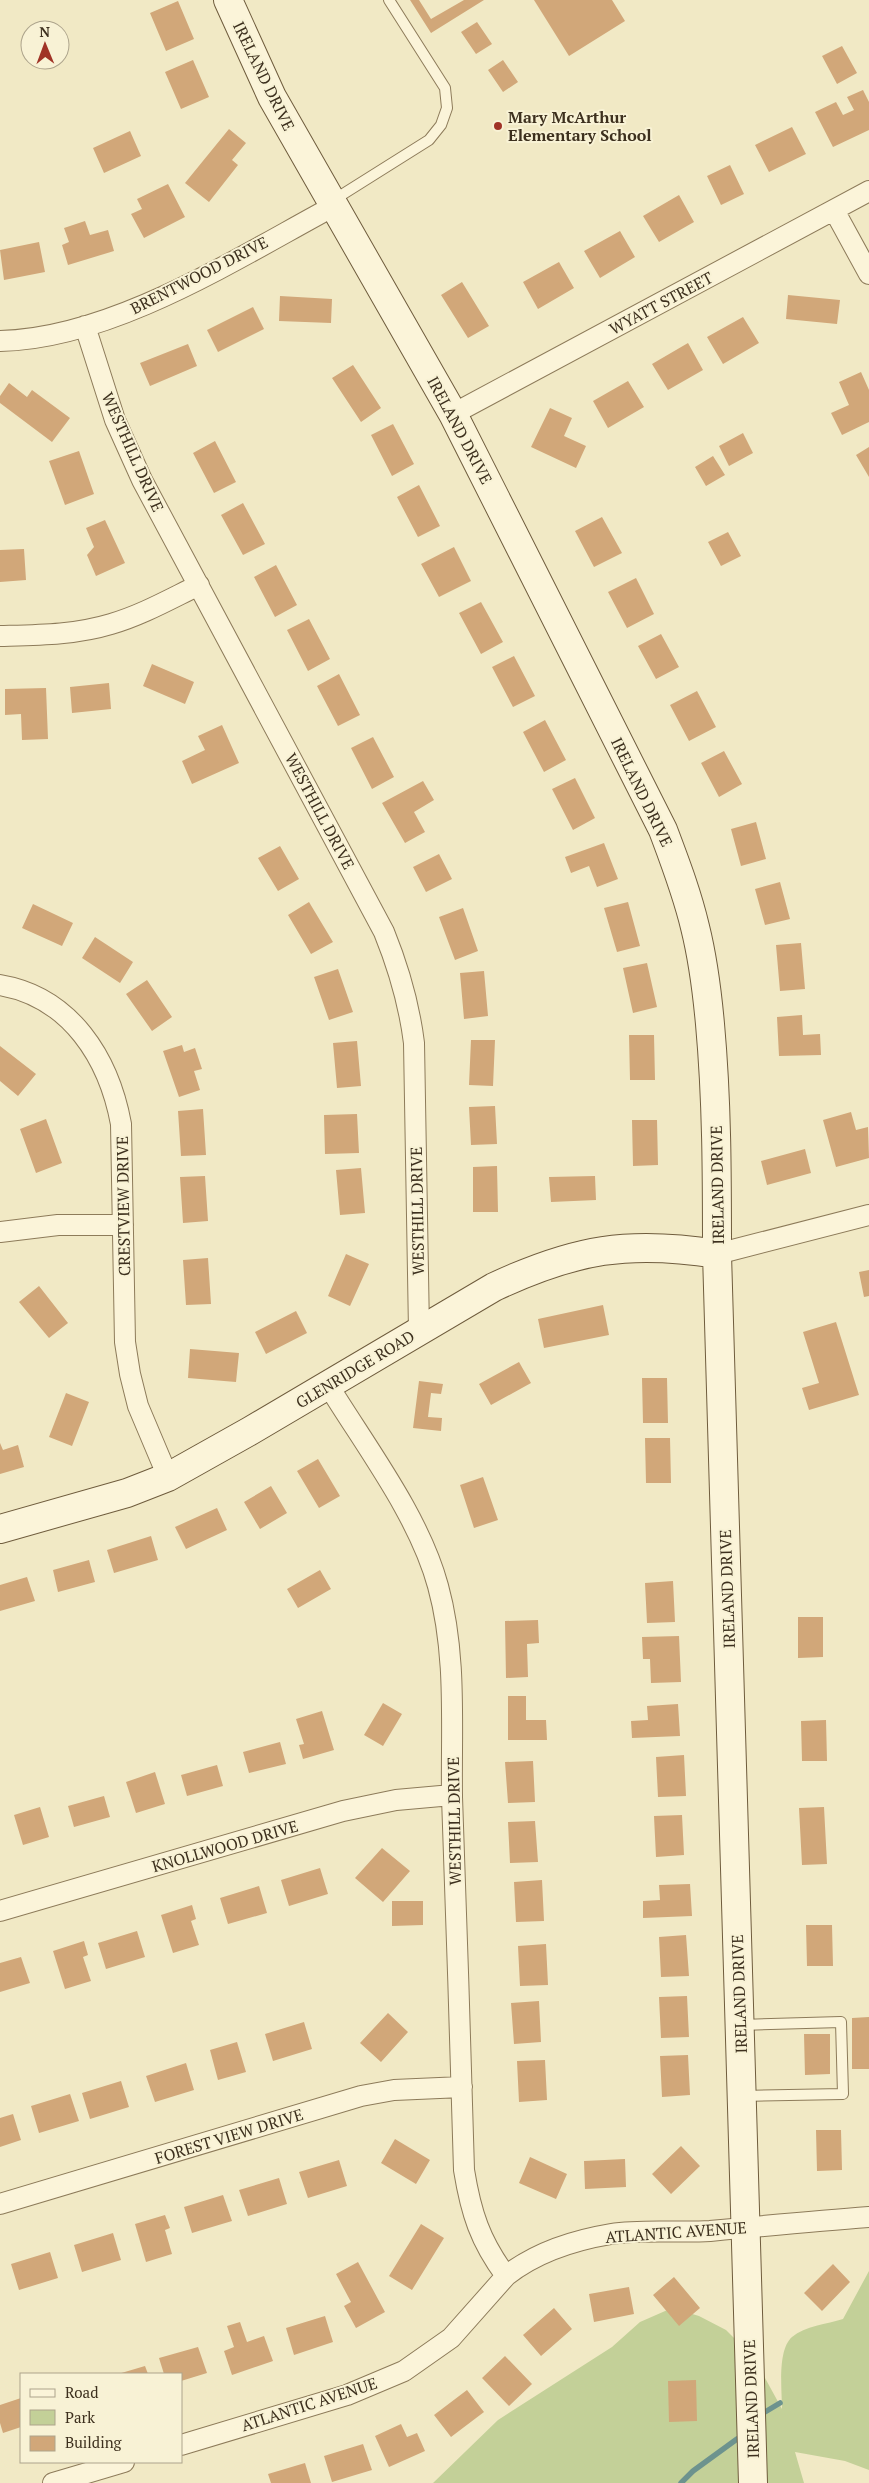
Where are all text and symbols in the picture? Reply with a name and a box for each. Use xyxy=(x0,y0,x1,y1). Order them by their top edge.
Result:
street label: IRELAND DRIVE xyxy=(228,18,300,134)
north arrow xyxy=(20,20,70,70)
text: N xyxy=(39,22,51,41)
place label: Mary McArthur Elementary School xyxy=(508,106,652,146)
marker: Mary McArthur Elementary School xyxy=(492,120,504,132)
street label: BRENTWOOD DRIVE xyxy=(126,231,272,319)
street label: WYATT STREET xyxy=(605,266,717,340)
street label: IRELAND DRIVE xyxy=(422,372,498,488)
street label: WESTHILL DRIVE xyxy=(97,389,169,515)
street label: IRELAND DRIVE xyxy=(606,734,678,850)
street label: WESTHILL DRIVE xyxy=(280,749,360,873)
street label: IRELAND DRIVE xyxy=(705,1125,729,1245)
street label: CRESTVIEW DRIVE xyxy=(111,1136,135,1276)
street label: WESTHILL DRIVE xyxy=(405,1146,429,1276)
street label: GLENRIDGE ROAD xyxy=(291,1325,419,1413)
street label: IRELAND DRIVE xyxy=(714,1529,740,1649)
street label: WESTHILL DRIVE xyxy=(442,1756,466,1886)
street label: KNOLLWOOD DRIVE xyxy=(149,1815,301,1877)
street label: IRELAND DRIVE xyxy=(726,1934,752,2054)
street label: FOREST VIEW DRIVE xyxy=(152,2103,306,2169)
street label: ATLANTIC AVENUE xyxy=(605,2216,747,2248)
street label: IRELAND DRIVE xyxy=(738,2339,764,2459)
street label: ATLANTIC AVENUE xyxy=(238,2372,380,2436)
legend xyxy=(20,2373,182,2463)
text: Road xyxy=(65,2382,98,2402)
text: Park xyxy=(65,2407,95,2427)
text: Building xyxy=(65,2432,123,2452)

